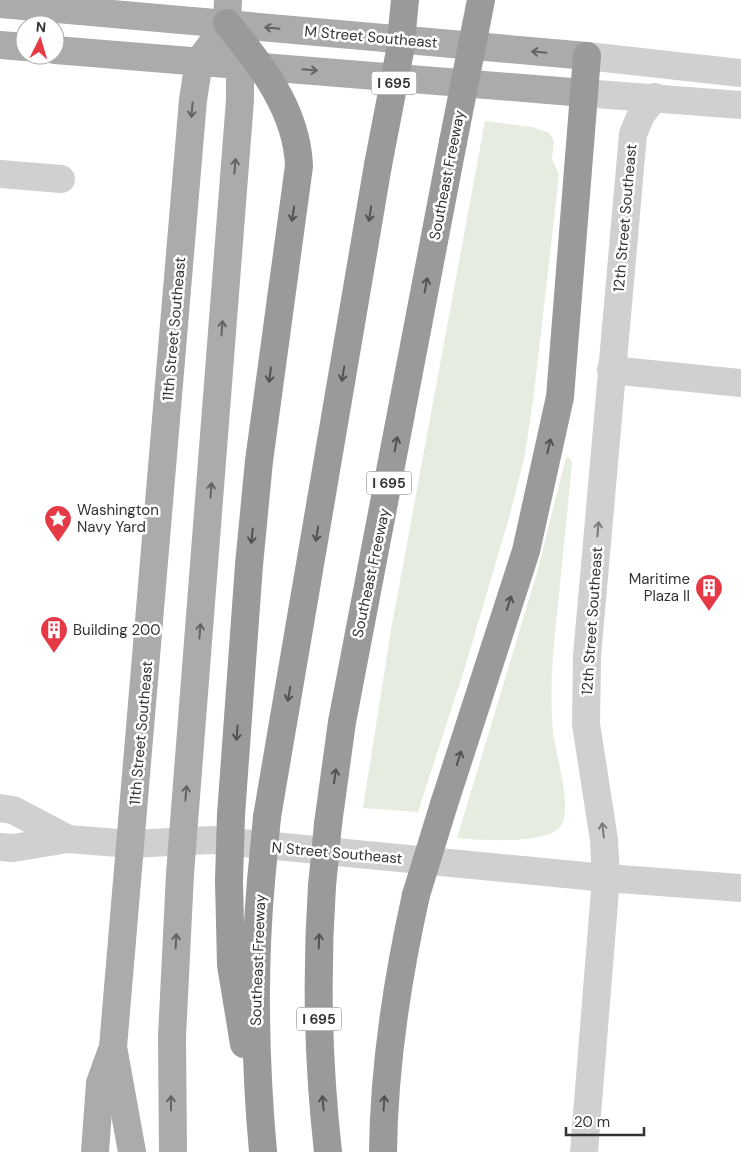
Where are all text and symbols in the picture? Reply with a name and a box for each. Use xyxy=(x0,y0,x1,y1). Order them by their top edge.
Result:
north arrow xyxy=(15,15,65,65)
text: N xyxy=(35,18,47,36)
street label: M Street Southeast xyxy=(304,21,439,53)
one-way arrow xyxy=(265,23,281,32)
one-way arrow xyxy=(531,48,547,57)
one-way arrow xyxy=(302,65,318,75)
road number: I 695 xyxy=(372,72,416,95)
one-way arrow xyxy=(187,101,197,117)
street label: Southeast Freeway xyxy=(425,108,470,242)
street label: 12th Street Southeast xyxy=(609,143,641,293)
one-way arrow xyxy=(230,159,240,175)
one-way arrow xyxy=(365,205,375,221)
one-way arrow xyxy=(288,206,298,222)
street label: 11th Street Southeast xyxy=(158,256,190,402)
one-way arrow xyxy=(422,277,431,293)
one-way arrow xyxy=(217,321,227,337)
one-way arrow xyxy=(338,365,348,381)
one-way arrow xyxy=(265,367,275,383)
one-way arrow xyxy=(392,437,401,453)
one-way arrow xyxy=(545,439,554,455)
road number: I 695 xyxy=(366,472,412,494)
one-way arrow xyxy=(206,483,215,499)
place label: Washington Navy Yard xyxy=(77,500,159,537)
place icon: Washington Navy Yard xyxy=(43,504,73,543)
street label: Southeast Freeway xyxy=(348,506,395,640)
one-way arrow xyxy=(593,521,602,537)
one-way arrow xyxy=(311,526,321,542)
one-way arrow xyxy=(247,528,256,544)
street label: 12th Street Southeast xyxy=(577,546,607,696)
place label: Maritime Plaza II xyxy=(629,569,690,606)
building icon: Maritime Plaza II xyxy=(694,573,724,612)
one-way arrow xyxy=(505,596,515,612)
building icon: Building 200 xyxy=(39,615,69,654)
place label: Building 200 xyxy=(73,620,161,640)
one-way arrow xyxy=(195,623,205,639)
street label: 11th Street Southeast xyxy=(125,660,157,806)
one-way arrow xyxy=(283,686,293,702)
one-way arrow xyxy=(232,725,241,741)
one-way arrow xyxy=(455,750,465,766)
one-way arrow xyxy=(330,768,340,784)
one-way arrow xyxy=(182,785,191,801)
one-way arrow xyxy=(597,822,607,838)
street label: N Street Southeast xyxy=(271,837,403,869)
street label: Southeast Freeway xyxy=(246,893,270,1026)
one-way arrow xyxy=(172,933,181,949)
one-way arrow xyxy=(315,933,324,949)
road number: I 695 xyxy=(296,1008,342,1030)
one-way arrow xyxy=(166,1096,176,1112)
one-way arrow xyxy=(319,1096,328,1112)
one-way arrow xyxy=(380,1096,389,1112)
scale bar xyxy=(566,1104,644,1136)
text: 20 m xyxy=(574,1112,610,1132)

